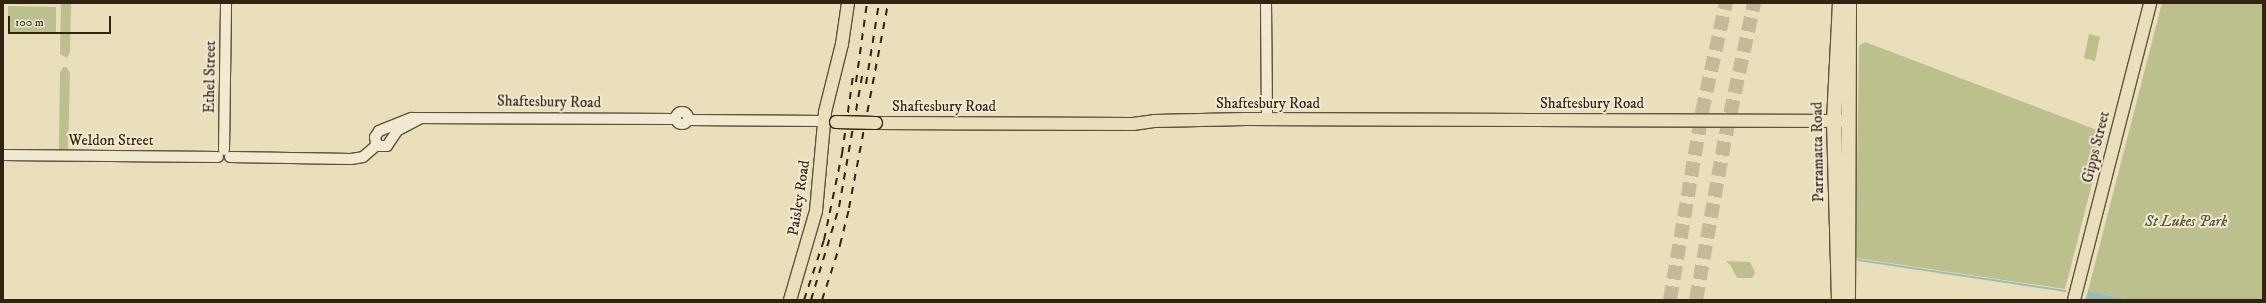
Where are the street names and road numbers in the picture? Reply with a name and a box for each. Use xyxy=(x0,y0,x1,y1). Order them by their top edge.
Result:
street label: Ethel Street xyxy=(200,41,220,113)
street label: Shaftesbury Road xyxy=(497,92,601,112)
street label: Shaftesbury Road xyxy=(1216,95,1320,113)
street label: Shaftesbury Road xyxy=(1540,95,1644,113)
street label: Shaftesbury Road xyxy=(892,98,996,116)
street label: Parramatta Road xyxy=(1808,102,1828,202)
street label: Gipps Street xyxy=(2078,109,2114,185)
street label: Weldon Street xyxy=(68,132,154,150)
street label: Paisley Road xyxy=(784,159,814,237)

